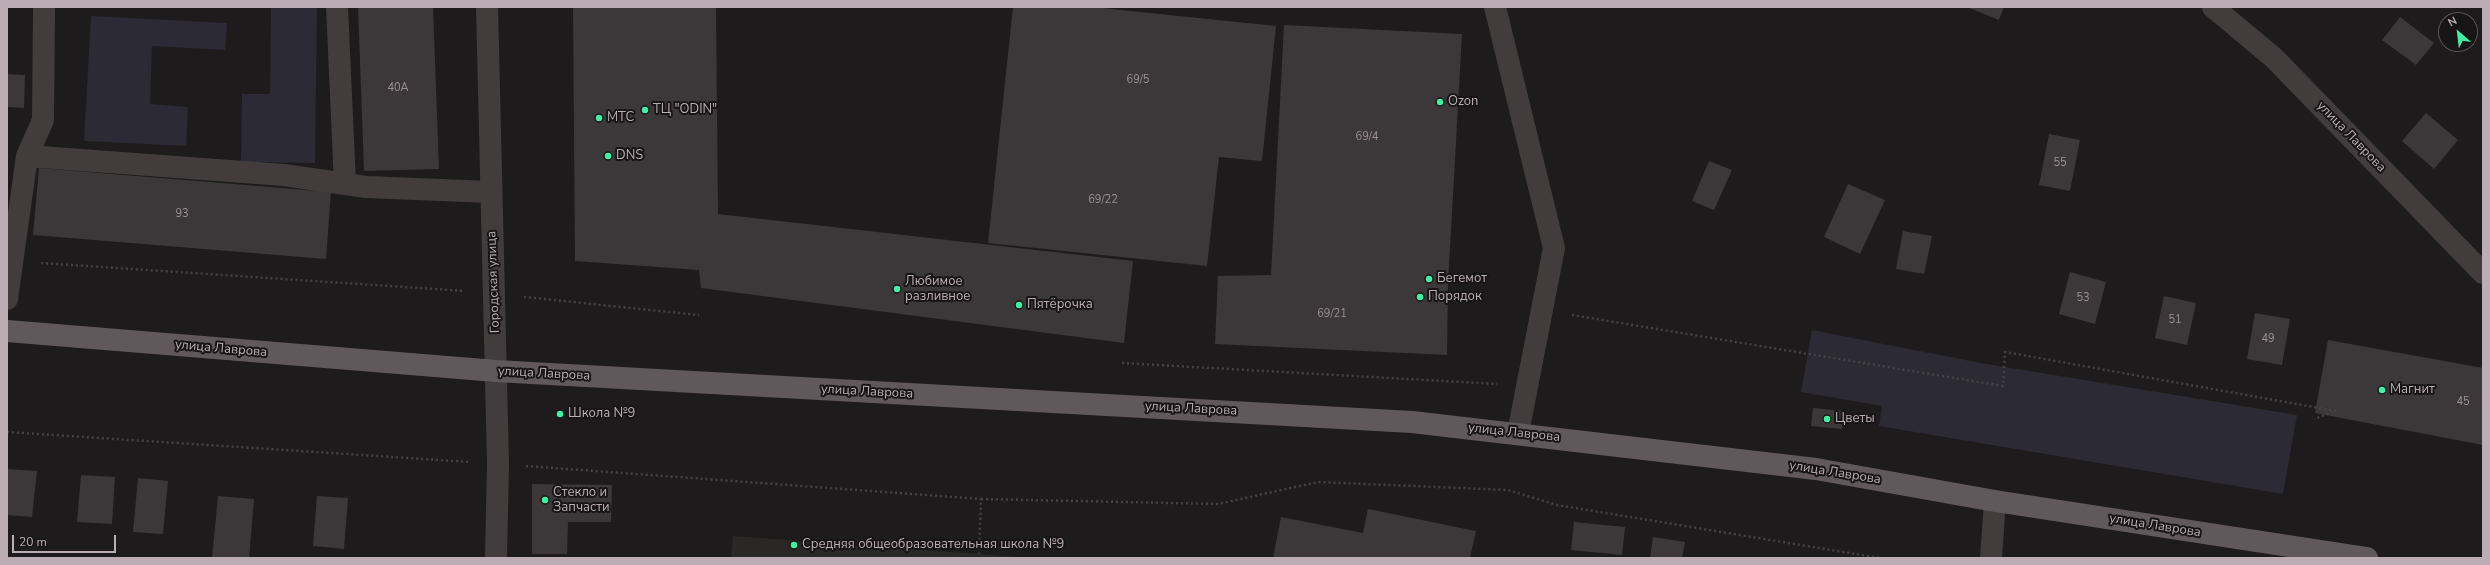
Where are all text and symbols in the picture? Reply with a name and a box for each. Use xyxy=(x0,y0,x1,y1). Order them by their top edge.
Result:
north arrow xyxy=(2438,12,2478,52)
text: N xyxy=(2445,13,2460,30)
house number: 69/5 xyxy=(1127,73,1149,87)
house number: 40А xyxy=(387,81,409,95)
place label: Ozon xyxy=(1448,94,1478,110)
marker: Ozon xyxy=(1435,97,1445,107)
street label: улица Лаврова xyxy=(2313,98,2389,176)
place label: ТЦ "ODIN" xyxy=(653,102,717,118)
marker: ТЦ "ODIN" xyxy=(640,105,650,115)
place label: МТС xyxy=(607,110,634,126)
marker: МТС xyxy=(594,113,604,123)
house number: 69/4 xyxy=(1356,130,1378,144)
place label: DNS xyxy=(616,148,643,164)
marker: DNS xyxy=(603,151,613,161)
house number: 55 xyxy=(2053,156,2067,170)
house number: 69/22 xyxy=(1088,193,1118,207)
house number: 93 xyxy=(175,207,189,221)
street label: Городская улица xyxy=(484,231,504,333)
place label: Бегемот xyxy=(1437,271,1487,287)
place label: Любимое разливное xyxy=(905,274,970,305)
marker: Бегемот xyxy=(1424,274,1434,284)
marker: Любимое разливное xyxy=(892,284,902,294)
place label: Порядок xyxy=(1428,289,1482,305)
house number: 53 xyxy=(2076,291,2090,305)
marker: Порядок xyxy=(1415,292,1425,302)
place label: Пятёрочка xyxy=(1027,297,1093,313)
marker: Пятёрочка xyxy=(1014,300,1024,310)
house number: 69/21 xyxy=(1317,307,1347,321)
house number: 51 xyxy=(2168,313,2182,327)
house number: 49 xyxy=(2261,332,2275,346)
street label: улица Лаврова xyxy=(174,337,268,361)
street label: улица Лаврова xyxy=(497,364,591,384)
street label: улица Лаврова xyxy=(820,382,914,402)
place label: Магнит xyxy=(2390,382,2435,398)
marker: Магнит xyxy=(2377,385,2387,395)
house number: 45 xyxy=(2456,395,2470,409)
street label: улица Лаврова xyxy=(1144,399,1238,419)
place label: Школа №9 xyxy=(568,406,635,422)
marker: Школа №9 xyxy=(555,409,565,419)
place label: Цветы xyxy=(1835,411,1875,427)
marker: Цветы xyxy=(1822,414,1832,424)
street label: улица Лаврова xyxy=(1467,420,1561,446)
street label: улица Лаврова xyxy=(1788,458,1882,488)
place label: Стекло и Запчасти xyxy=(553,485,610,516)
marker: Стекло и Запчасти xyxy=(540,495,550,505)
street label: улица Лаврова xyxy=(2108,511,2202,541)
scale bar xyxy=(14,527,118,553)
text: 20 m xyxy=(19,534,47,550)
place label: Средняя общеобразовательная школа №9 xyxy=(802,537,1064,553)
marker: Средняя общеобразовательная школа №9 xyxy=(789,540,799,550)

